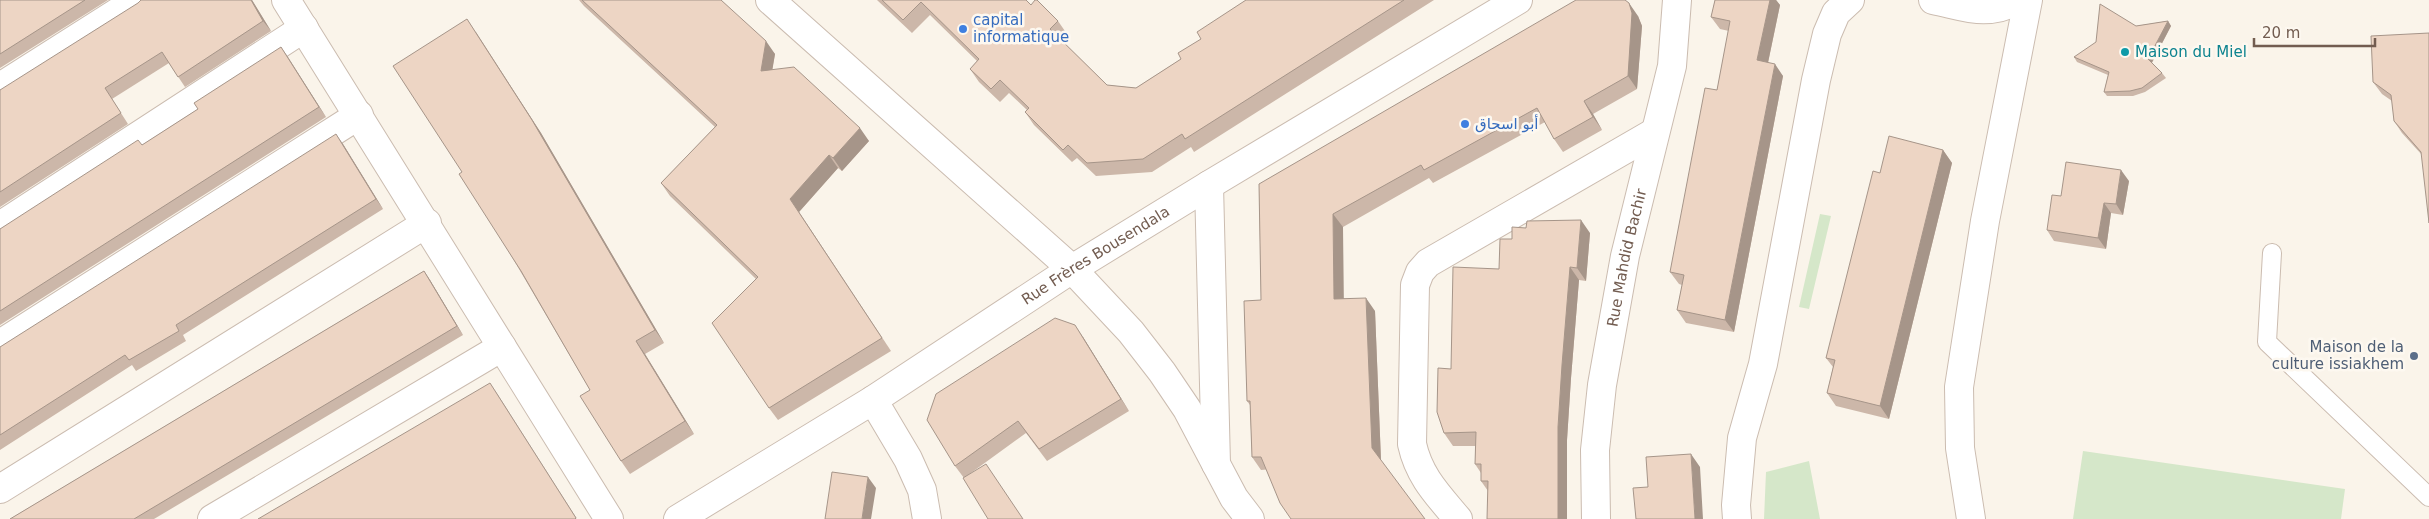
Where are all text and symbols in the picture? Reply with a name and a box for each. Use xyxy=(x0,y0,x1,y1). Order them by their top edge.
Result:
place label: capital informatique xyxy=(973,11,1069,46)
scale bar xyxy=(2254,15,2375,47)
marker: capital informatique xyxy=(957,23,969,35)
text: 20 m xyxy=(2262,24,2300,42)
place label: Maison du Miel xyxy=(2135,43,2247,61)
marker: Maison du Miel xyxy=(2119,46,2131,58)
place label: أبو اسحاق xyxy=(1475,114,1539,133)
marker: أبو اسحاق xyxy=(1459,118,1471,130)
street label: Rue Mahdid Bachir xyxy=(1604,186,1650,328)
street label: Rue Frères Bousendala xyxy=(1018,202,1173,309)
place label: Maison de la culture issiakhem xyxy=(2272,338,2404,373)
marker: Maison de la culture issiakhem xyxy=(2408,350,2420,362)

